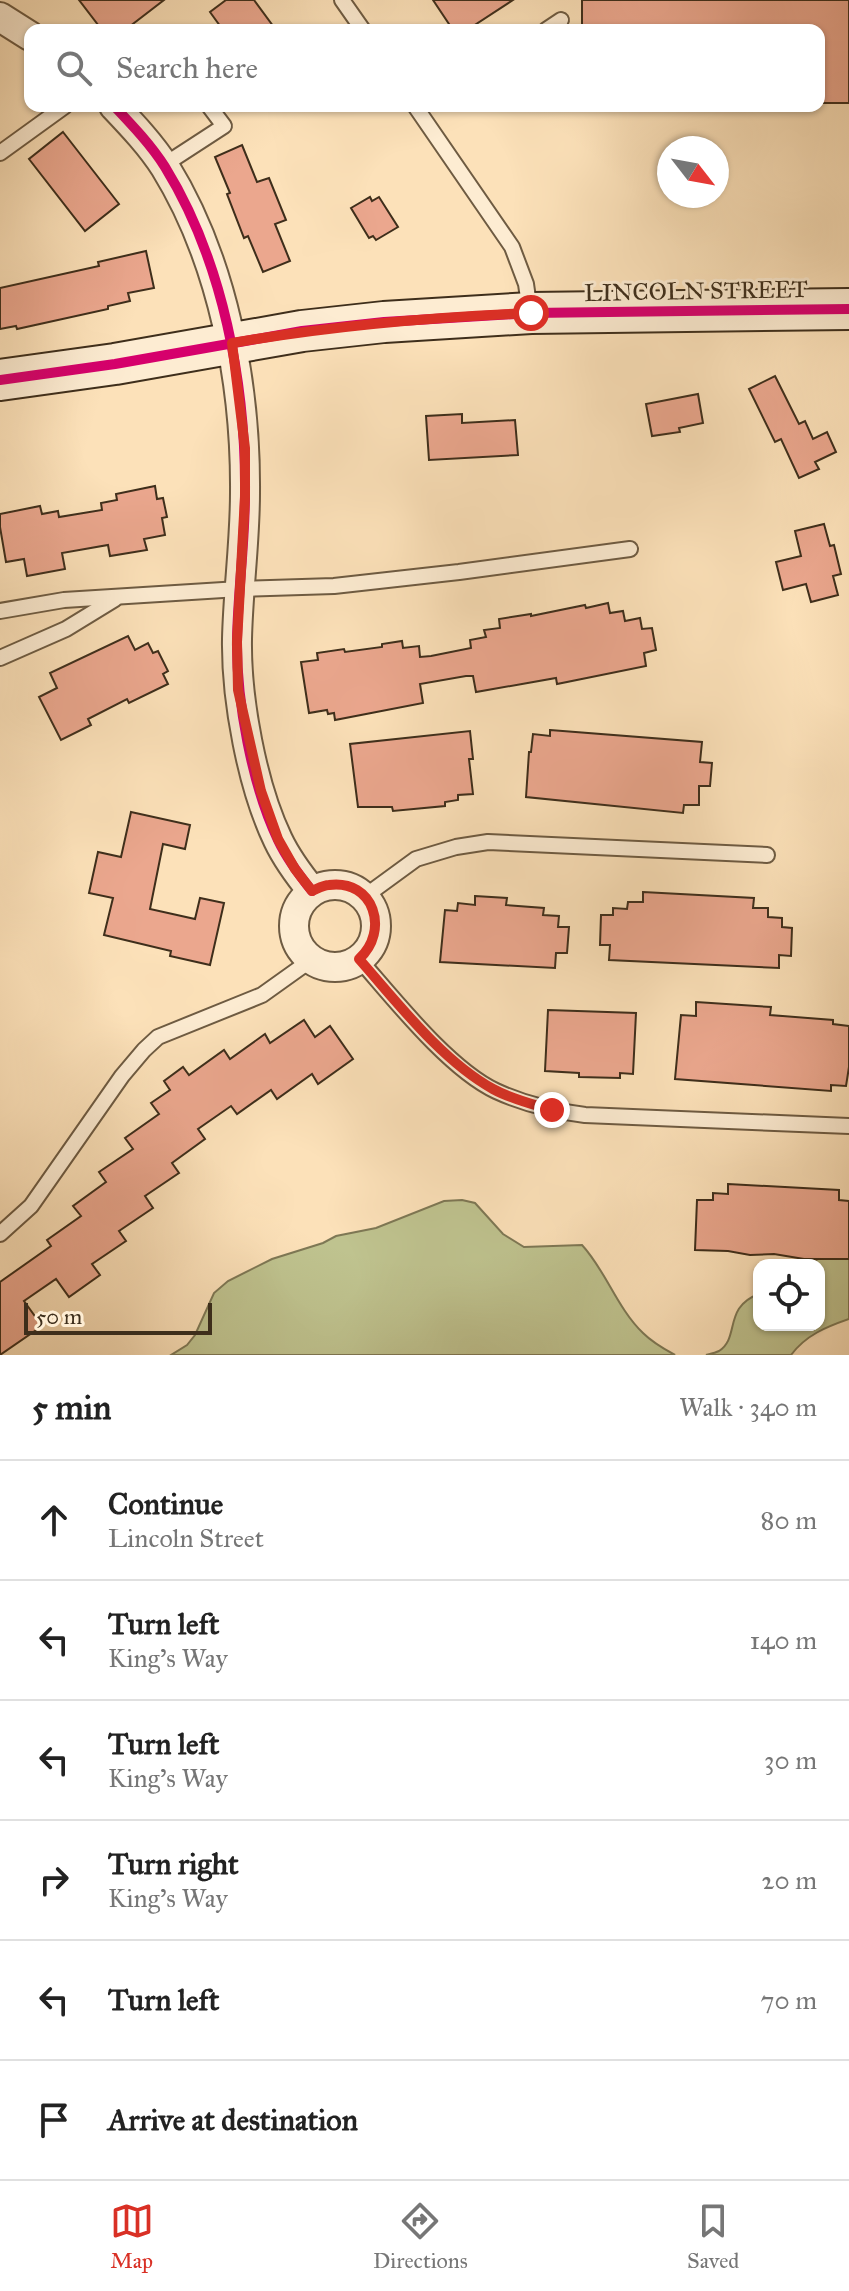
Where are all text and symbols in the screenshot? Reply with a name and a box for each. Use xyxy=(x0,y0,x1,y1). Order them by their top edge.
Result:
search box xyxy=(24,24,825,112)
icon: search xyxy=(52,46,96,90)
text: Search here xyxy=(116,50,258,86)
north arrow xyxy=(657,136,729,208)
street label: LINCOLN STREET xyxy=(584,274,808,308)
route start xyxy=(513,295,549,331)
route end xyxy=(534,1092,570,1128)
map controls xyxy=(753,1259,825,1331)
button: locate xyxy=(753,1259,825,1331)
scale bar xyxy=(24,1299,212,1335)
text: 50 m xyxy=(36,1303,82,1330)
text: 5 min xyxy=(32,1387,111,1428)
text: Walk · 340 m xyxy=(679,1391,817,1423)
text: Continue xyxy=(108,1486,223,1522)
icon: ahead xyxy=(32,1498,76,1542)
text: 80 m xyxy=(761,1504,817,1536)
text: Lincoln Street xyxy=(108,1522,264,1554)
text: Turn left xyxy=(108,1606,219,1642)
icon: left xyxy=(32,1618,76,1662)
text: 140 m xyxy=(750,1624,817,1656)
text: King's Way xyxy=(108,1642,228,1674)
text: Turn left xyxy=(108,1726,219,1762)
icon: left xyxy=(32,1738,76,1782)
text: 30 m xyxy=(764,1744,817,1776)
text: King's Way xyxy=(108,1762,228,1794)
text: Turn right xyxy=(108,1846,239,1882)
icon: right xyxy=(32,1858,76,1902)
text: 20 m xyxy=(762,1864,817,1896)
text: King's Way xyxy=(108,1882,228,1914)
icon: left xyxy=(32,1978,76,2022)
text: Turn left xyxy=(108,1982,219,2018)
text: 70 m xyxy=(761,1984,817,2016)
icon: arrive xyxy=(32,2098,76,2142)
text: Arrive at destination xyxy=(108,2102,358,2138)
tab: Map xyxy=(110,2199,154,2274)
tab: Directions xyxy=(373,2199,468,2274)
tab: Saved xyxy=(687,2199,739,2274)

